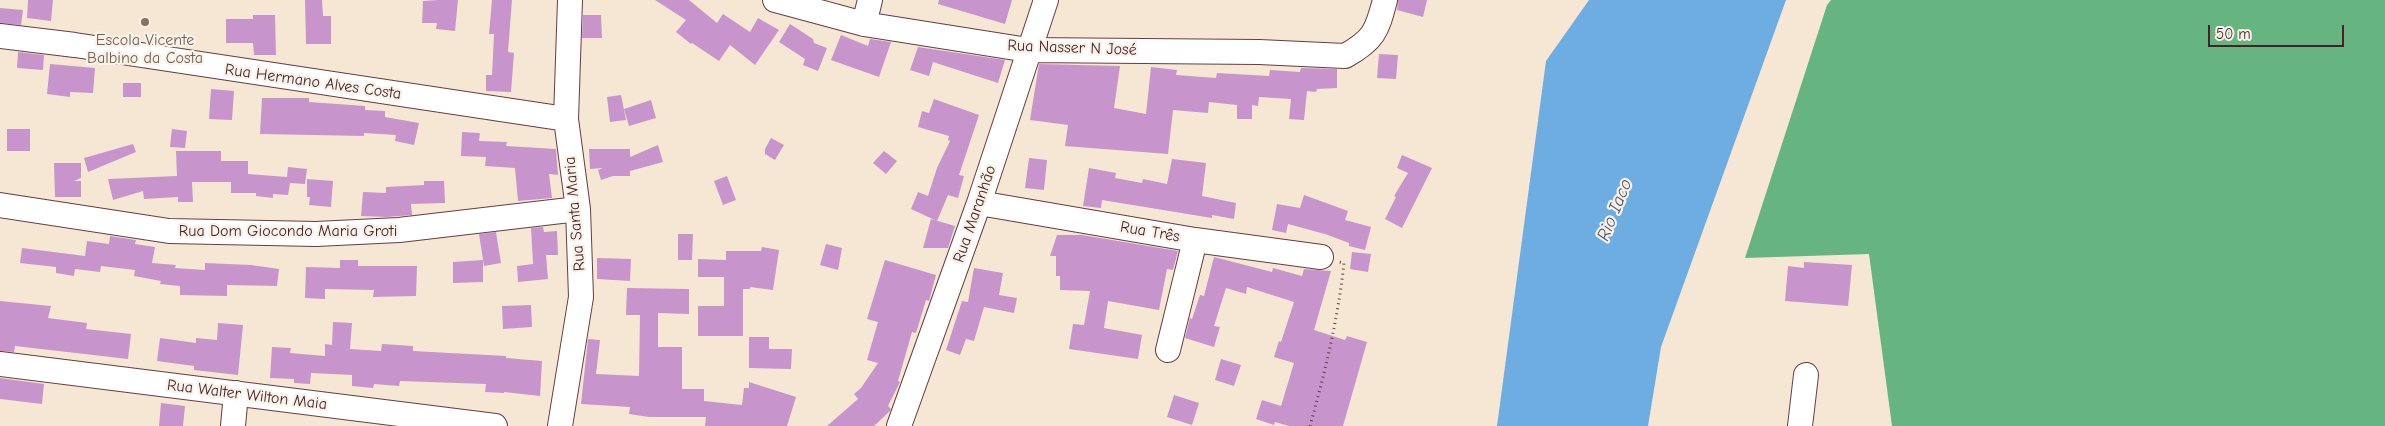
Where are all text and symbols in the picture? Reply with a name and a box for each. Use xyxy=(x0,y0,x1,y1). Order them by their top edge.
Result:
scale bar xyxy=(2210,15,2346,47)
marker: Escola Vicente Balbino da Costa xyxy=(139,16,151,28)
text: 50 m xyxy=(2216,25,2251,43)
place label: Escola Vicente Balbino da Costa xyxy=(87,30,203,68)
street label: Rua Nasser N José xyxy=(1007,36,1137,60)
street label: Rua Hermano Alves Costa xyxy=(224,60,402,104)
street label: Rua Santa Maria xyxy=(560,156,590,272)
street label: Rua Maranhão xyxy=(949,163,1001,265)
water label: Rio Iaco xyxy=(1593,176,1637,244)
street label: Rua Três xyxy=(1119,217,1181,247)
street label: Rua Dom Giocondo Maria Groti xyxy=(179,221,397,241)
street label: Rua Walter Wilton Maia xyxy=(166,376,328,414)

